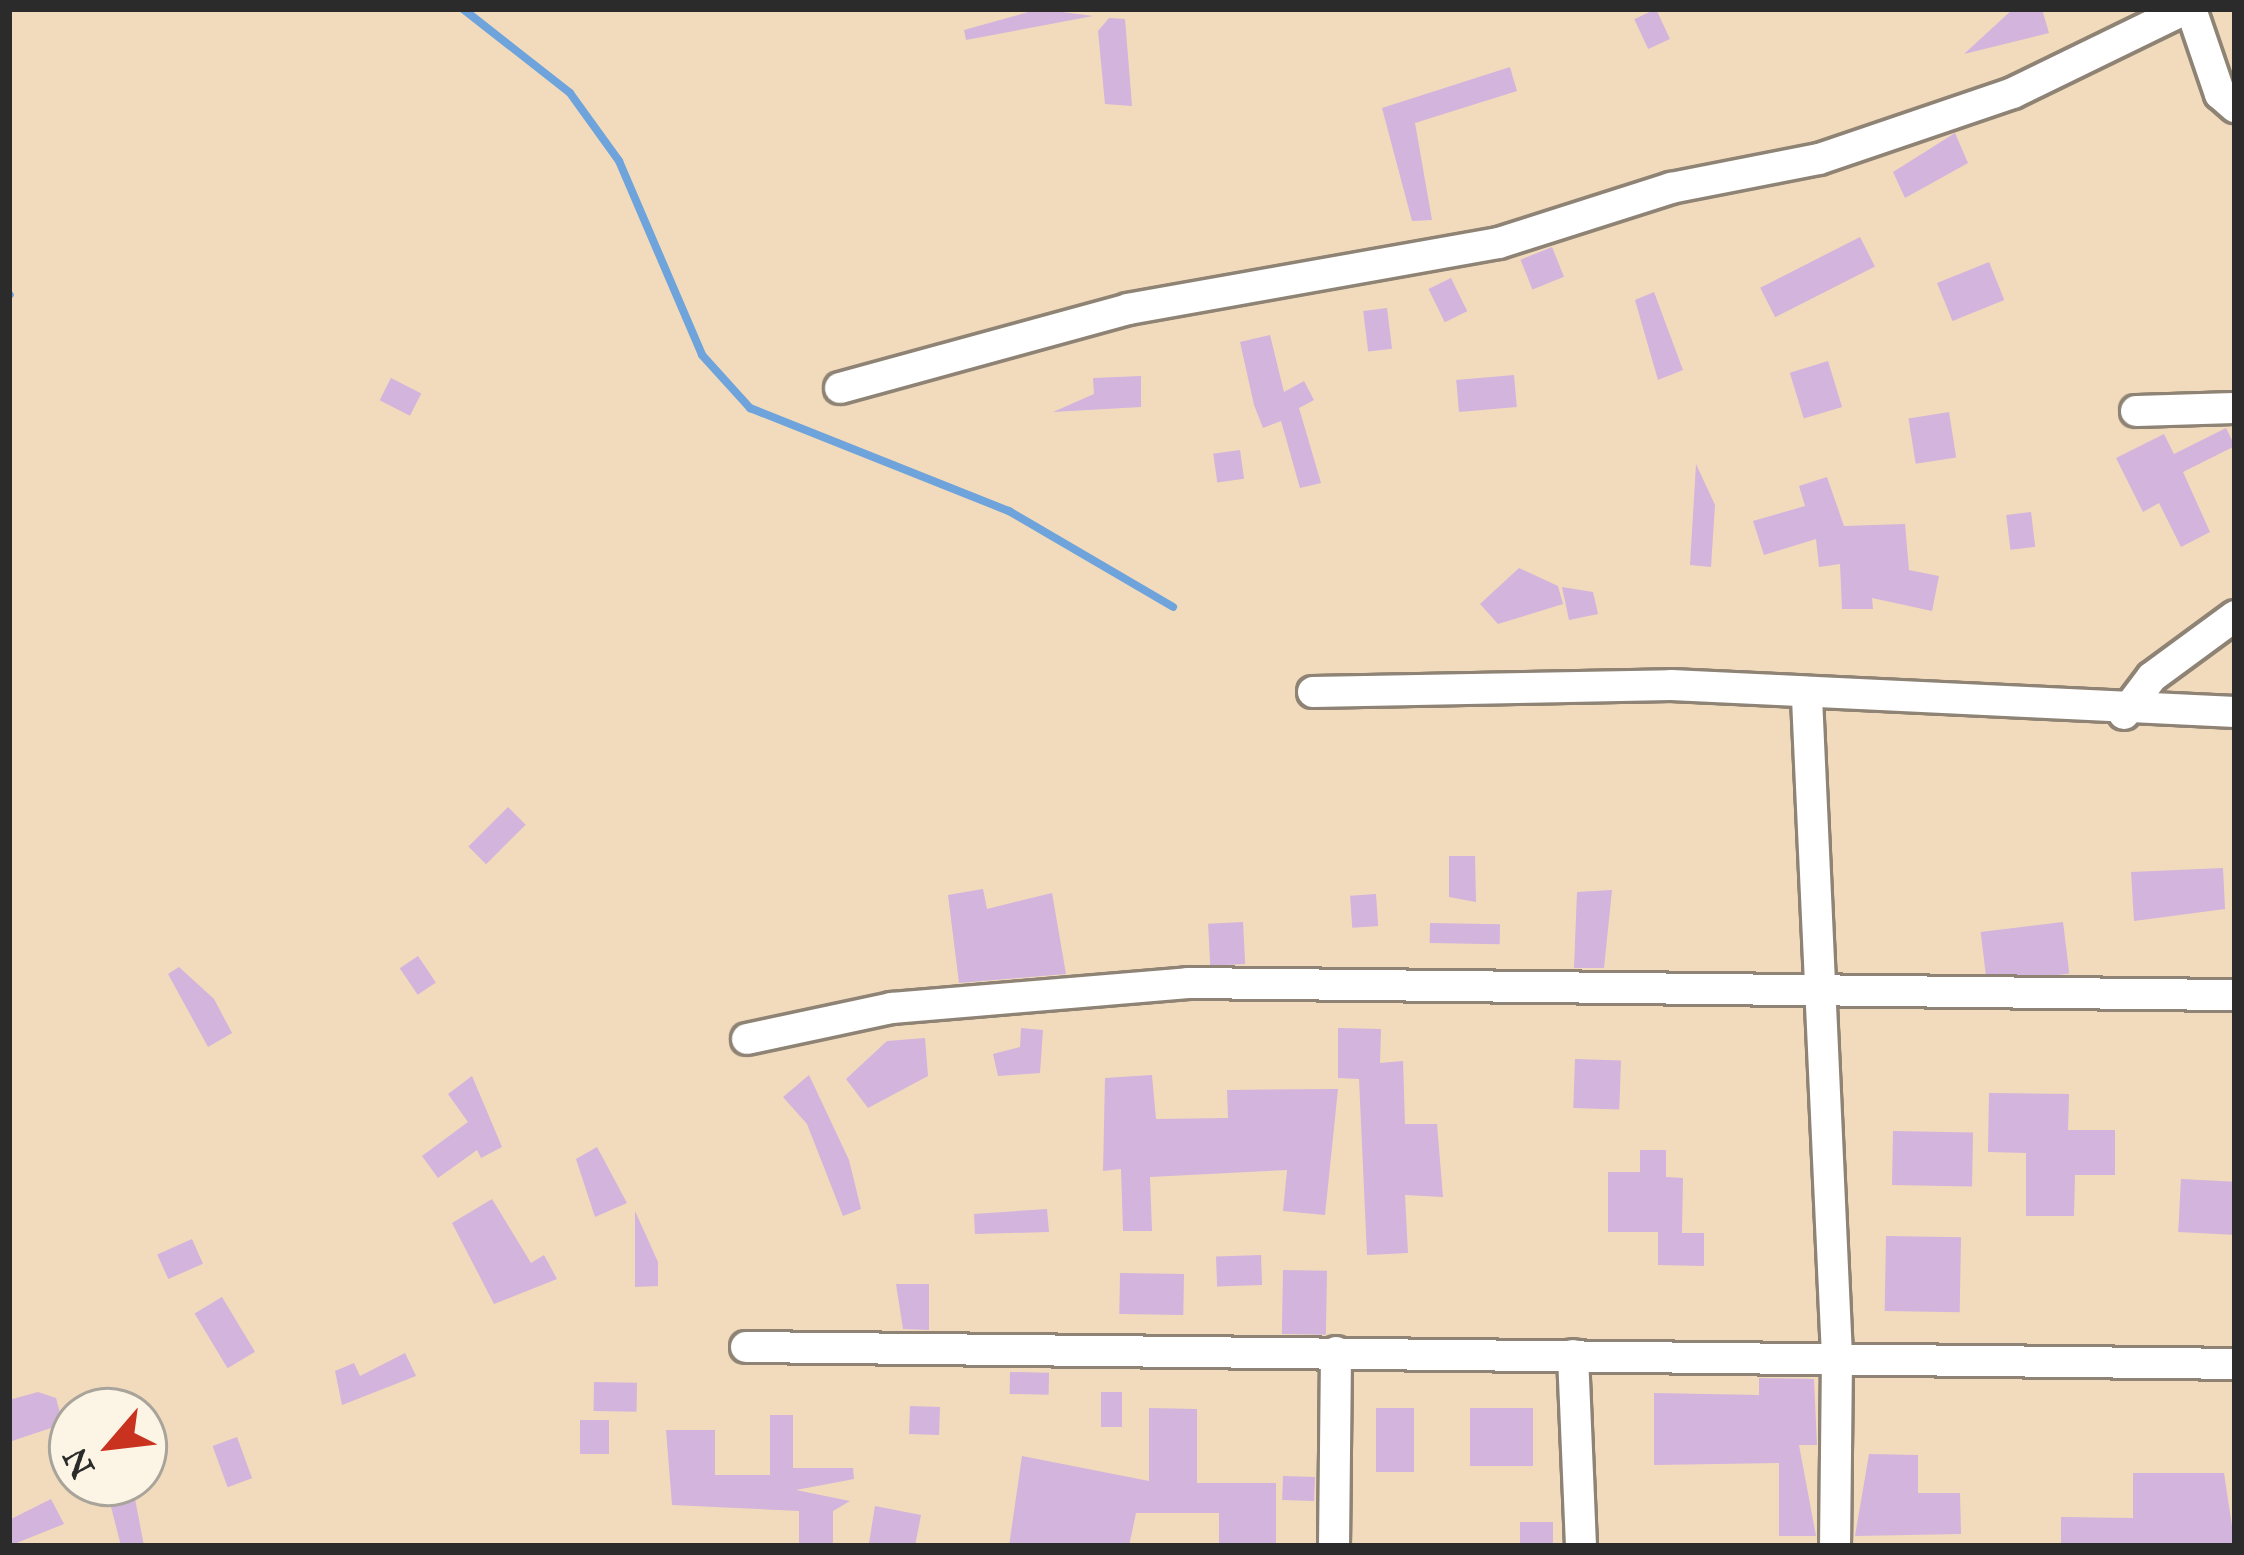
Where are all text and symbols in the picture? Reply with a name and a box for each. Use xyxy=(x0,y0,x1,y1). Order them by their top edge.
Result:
north arrow xyxy=(48,1387,168,1507)
text: N xyxy=(55,1441,103,1484)

